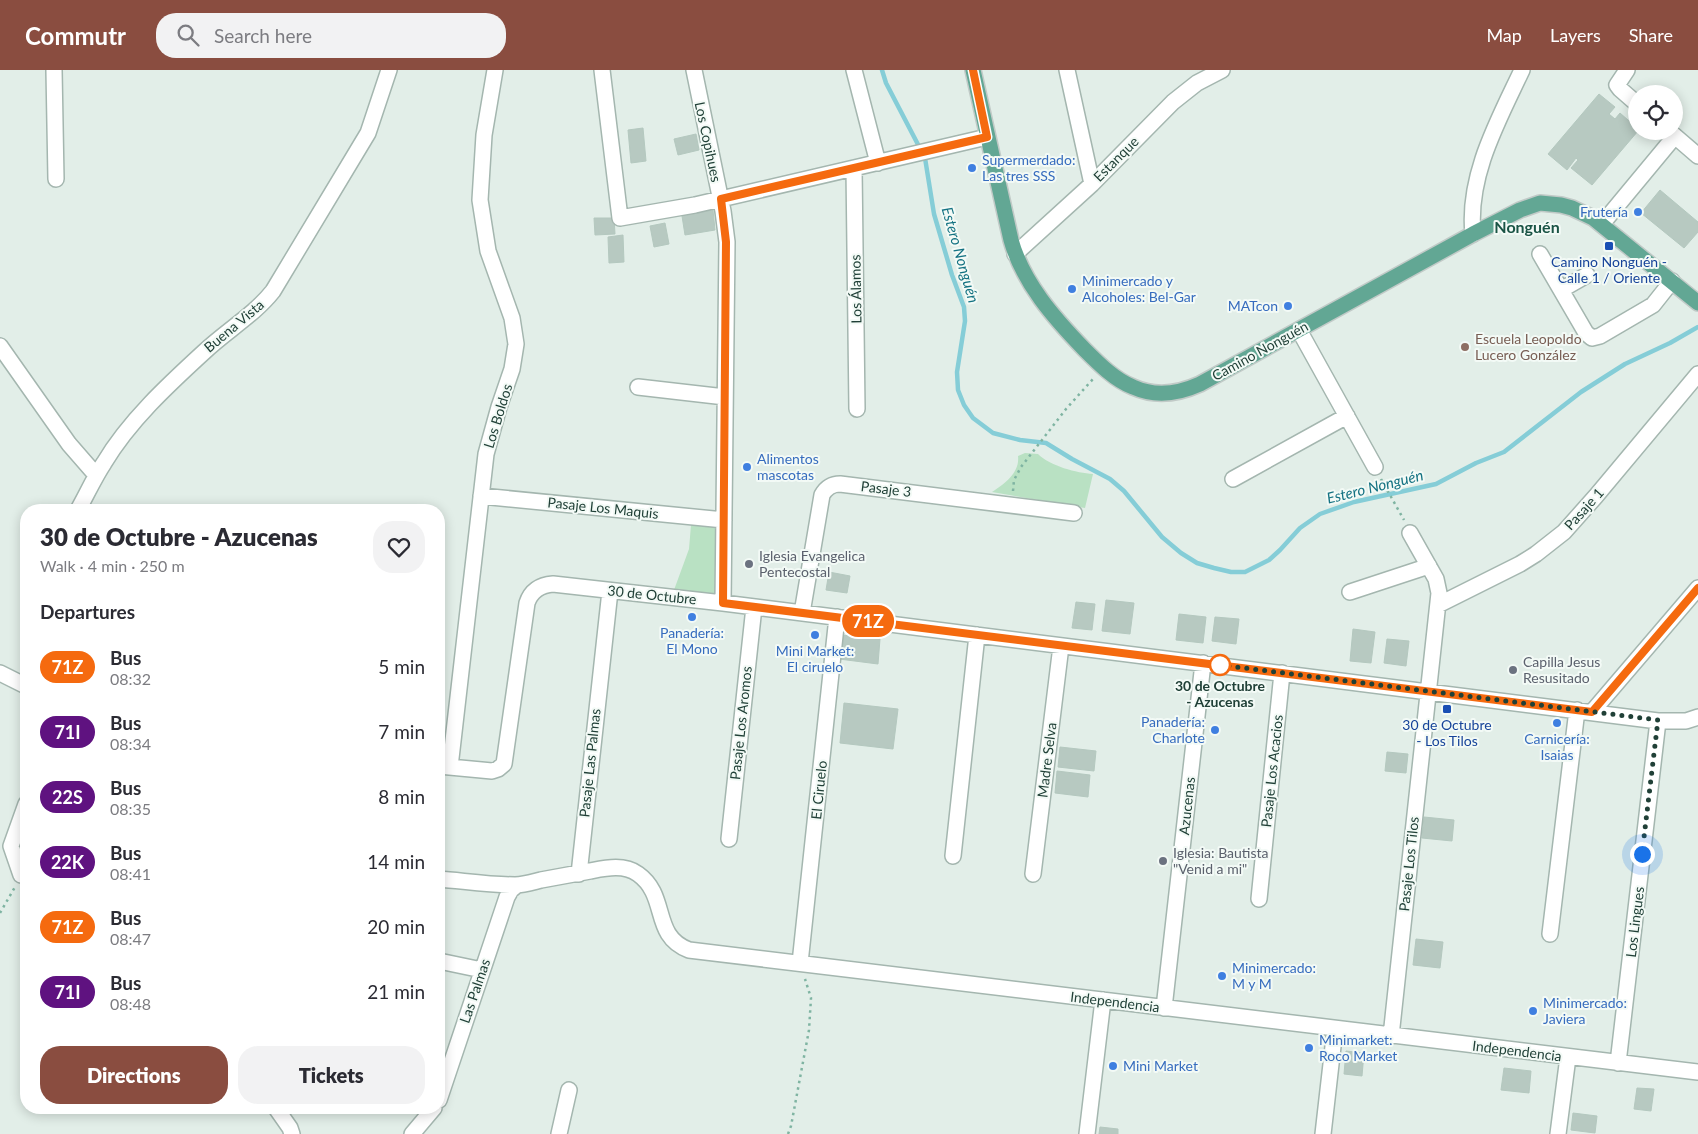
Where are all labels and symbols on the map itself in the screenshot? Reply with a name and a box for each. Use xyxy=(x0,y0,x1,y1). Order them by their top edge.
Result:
street label: Los Copihues xyxy=(692,100,725,184)
street label: Estanque xyxy=(1090,133,1142,185)
place label: Supermerdado: Las tres SSS xyxy=(982,151,1075,184)
marker: Supermerdado: Las tres SSS xyxy=(966,162,978,174)
place label: Frutería xyxy=(1580,203,1628,220)
water label: Estero Nonguén xyxy=(939,205,983,305)
marker: Frutería xyxy=(1632,206,1644,218)
district label: Nonguén xyxy=(1494,217,1560,236)
marker: Camino Nonguén - Calle 1 / Oriente xyxy=(1603,240,1615,252)
place label: Camino Nonguén - Calle 1 / Oriente xyxy=(1551,253,1667,286)
street label: Los Álamos xyxy=(846,254,865,324)
place label: Minimercado y Alcoholes: Bel-Gar xyxy=(1082,272,1196,305)
marker: Minimercado y Alcoholes: Bel-Gar xyxy=(1066,283,1078,295)
street label: Buena Vista xyxy=(200,296,267,356)
place label: MATcon xyxy=(1228,297,1278,314)
marker: MATcon xyxy=(1282,300,1294,312)
street label: Camino Nonguén xyxy=(1209,317,1311,384)
place label: Escuela Leopoldo Lucero González xyxy=(1475,330,1582,363)
marker: Escuela Leopoldo Lucero González xyxy=(1459,341,1471,353)
street label: Los Boldos xyxy=(480,382,515,450)
place label: Alimentos mascotas xyxy=(757,450,819,483)
marker: Alimentos mascotas xyxy=(741,461,753,473)
water label: Estero Nonguén xyxy=(1325,465,1425,507)
street label: Pasaje 3 xyxy=(860,477,912,500)
street label: Pasaje 1 xyxy=(1560,484,1607,533)
street label: Pasaje Los Maquis xyxy=(547,493,659,522)
place label: Iglesia Evangelica Pentecostal xyxy=(759,547,865,580)
marker: Iglesia Evangelica Pentecostal xyxy=(743,558,755,570)
street label: 30 de Octubre xyxy=(607,581,697,608)
line badge: 71Z xyxy=(839,605,897,637)
marker: Panadería: El Mono xyxy=(686,611,698,623)
place label: Panadería: El Mono xyxy=(660,624,724,657)
marker: Mini Market: El ciruelo xyxy=(809,629,821,641)
place label: Mini Market: El ciruelo xyxy=(776,642,854,675)
place label: Capilla Jesus Resusitado xyxy=(1523,653,1600,686)
marker: 30 de Octubre - Azucenas xyxy=(1209,654,1231,676)
marker: Capilla Jesus Resusitado xyxy=(1507,664,1519,676)
street label: Pasaje Los Aromos xyxy=(726,665,755,781)
place label: 30 de Octubre - Azucenas xyxy=(1175,677,1266,710)
marker: 30 de Octubre - Los Tilos xyxy=(1441,703,1453,715)
street label: Pasaje Las Palmas xyxy=(575,708,604,818)
place label: Panadería: Charlote xyxy=(1141,713,1205,746)
street label: Pasaje Los Acacios xyxy=(1257,714,1286,828)
place label: 30 de Octubre - Los Tilos xyxy=(1402,716,1492,749)
marker: Carnicería: Isaias xyxy=(1551,717,1563,729)
street label: Madre Selva xyxy=(1033,721,1060,799)
marker: Panadería: Charlote xyxy=(1209,724,1221,736)
place label: Carnicería: Isaias xyxy=(1524,730,1590,763)
street label: El Ciruelo xyxy=(807,760,830,820)
street label: Azucenas xyxy=(1175,776,1198,836)
street label: Pasaje Los Tilos xyxy=(1395,816,1422,912)
your location xyxy=(1630,842,1655,867)
place label: Iglesia: Bautista "Venid a mi" xyxy=(1173,844,1269,877)
marker: Iglesia: Bautista "Venid a mi" xyxy=(1157,855,1169,867)
street label: Los Lingues xyxy=(1622,886,1647,958)
street label: Las Palmas xyxy=(456,956,493,1025)
place label: Minimercado: M y M xyxy=(1232,959,1316,992)
marker: Minimercado: M y M xyxy=(1216,970,1228,982)
street label: Independencia xyxy=(1069,988,1161,1015)
place label: Minimercado: Javiera xyxy=(1543,994,1627,1027)
marker: Minimercado: Javiera xyxy=(1527,1005,1539,1017)
place label: Minimarket: Roco Market xyxy=(1319,1031,1397,1064)
street label: Independencia xyxy=(1471,1037,1563,1064)
marker: Minimarket: Roco Market xyxy=(1303,1042,1315,1054)
place label: Mini Market xyxy=(1123,1057,1198,1074)
marker: Mini Market xyxy=(1107,1060,1119,1072)

